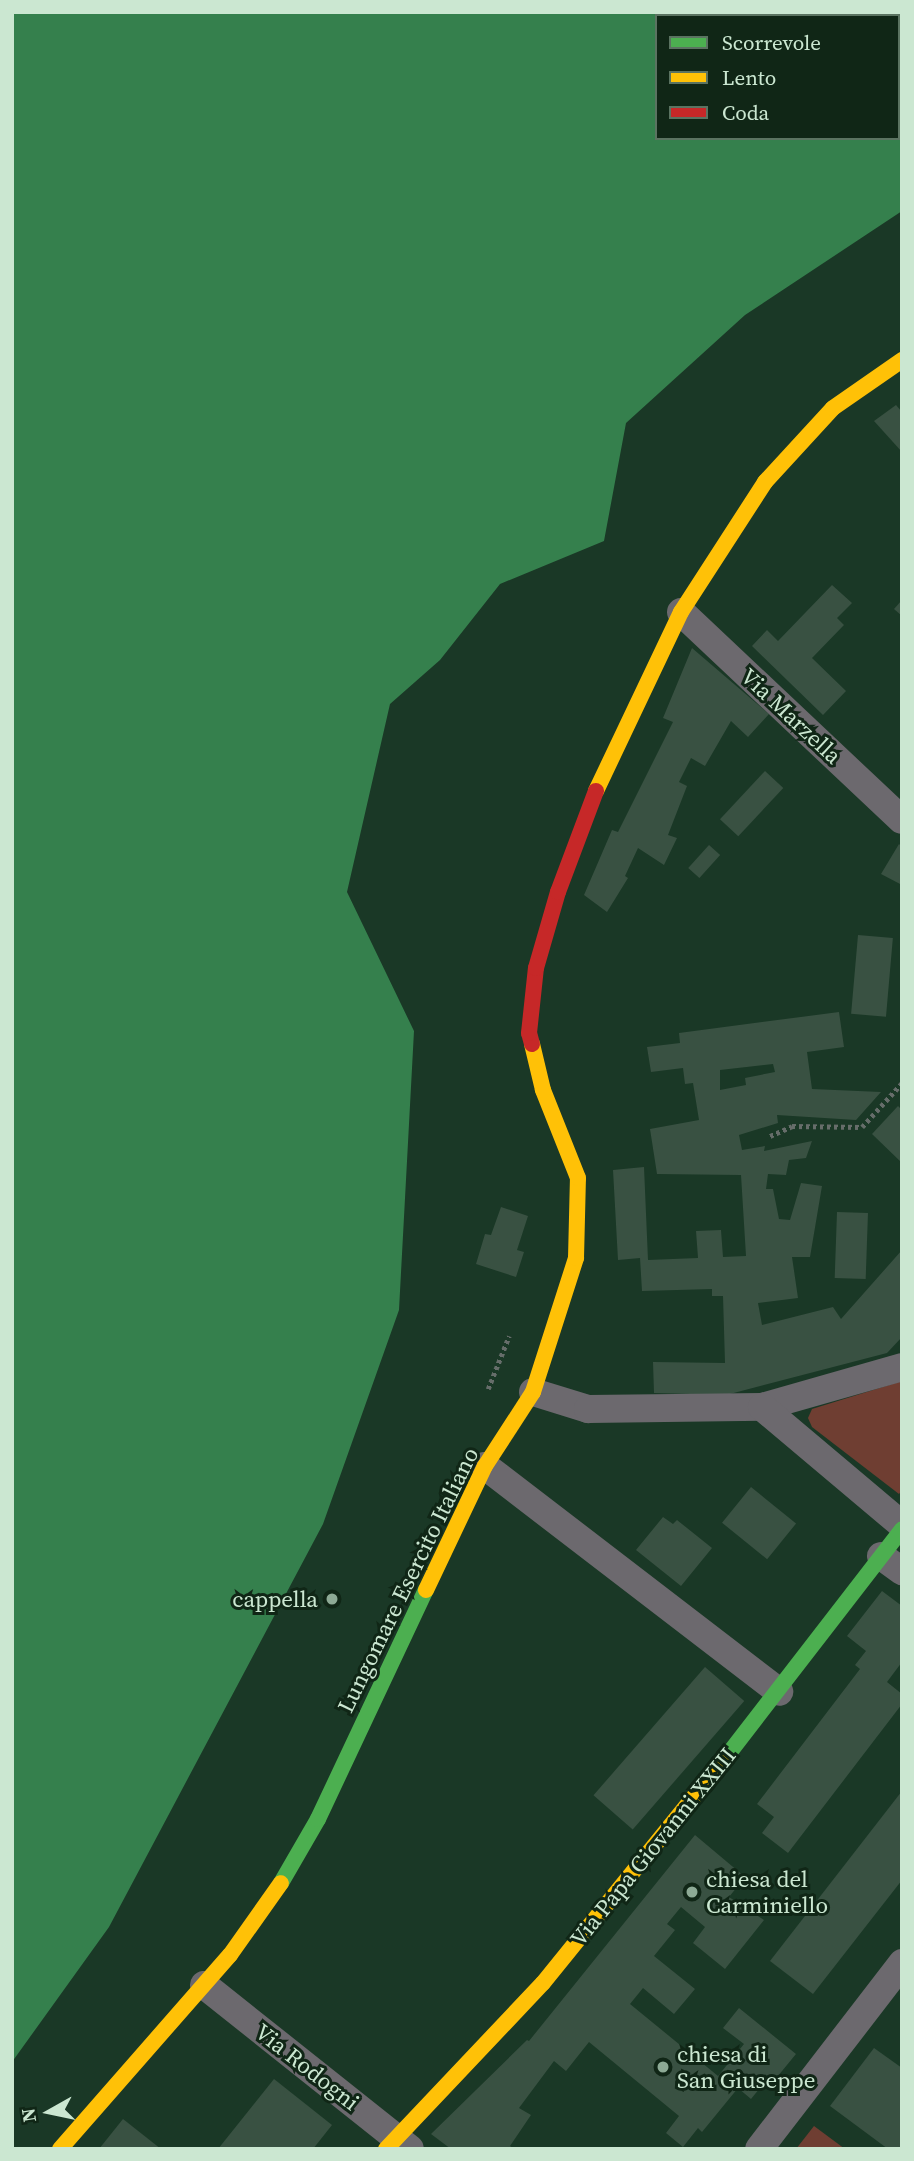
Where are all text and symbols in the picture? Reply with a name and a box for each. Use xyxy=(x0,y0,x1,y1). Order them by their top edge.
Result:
legend xyxy=(655,14,900,140)
text: Scorrevole xyxy=(722,28,821,57)
text: Lento xyxy=(722,63,776,92)
text: Coda xyxy=(722,98,769,127)
street label: Via Marzella xyxy=(735,662,847,770)
street label: Lungomare Esercito Italiano xyxy=(332,1443,484,1717)
place label: cappella xyxy=(232,1585,318,1613)
marker: cappella xyxy=(324,1591,340,1607)
street label: Via Papa Giovanni XXIII xyxy=(564,1742,742,1952)
place label: chiesa del Carminiello xyxy=(706,1865,828,1919)
marker: chiesa del Carminiello xyxy=(684,1884,700,1900)
street label: Via Rodogni xyxy=(249,2018,365,2116)
place label: chiesa di San Giuseppe xyxy=(677,2040,815,2094)
marker: chiesa di San Giuseppe xyxy=(655,2059,671,2075)
north arrow xyxy=(14,2077,84,2147)
text: N xyxy=(14,2106,42,2124)

